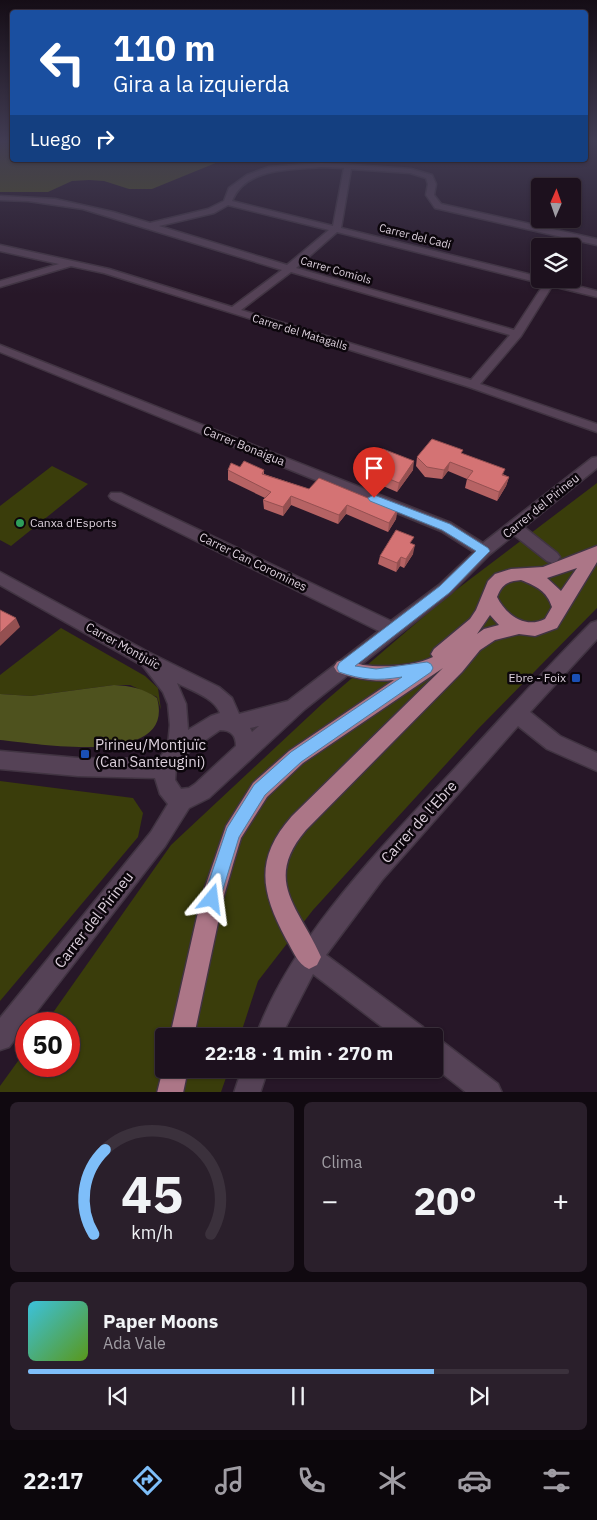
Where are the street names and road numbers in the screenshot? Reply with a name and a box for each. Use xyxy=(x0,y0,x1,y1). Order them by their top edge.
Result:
street label: Carrer del Cadí xyxy=(378,220,452,252)
street label: Carrer Comiols xyxy=(299,253,373,287)
street label: Carrer del Matagalls xyxy=(251,311,349,353)
street label: Carrer Bonaigua xyxy=(201,422,288,469)
street label: Carrer del Pirineu xyxy=(499,470,582,541)
street label: Carrer Can Coromines xyxy=(197,529,310,594)
street label: Carrer Montjuïc xyxy=(83,619,163,672)
street label: Carrer de l'Ebre xyxy=(376,776,461,867)
street label: Carrer del Pirineu xyxy=(50,868,137,972)

